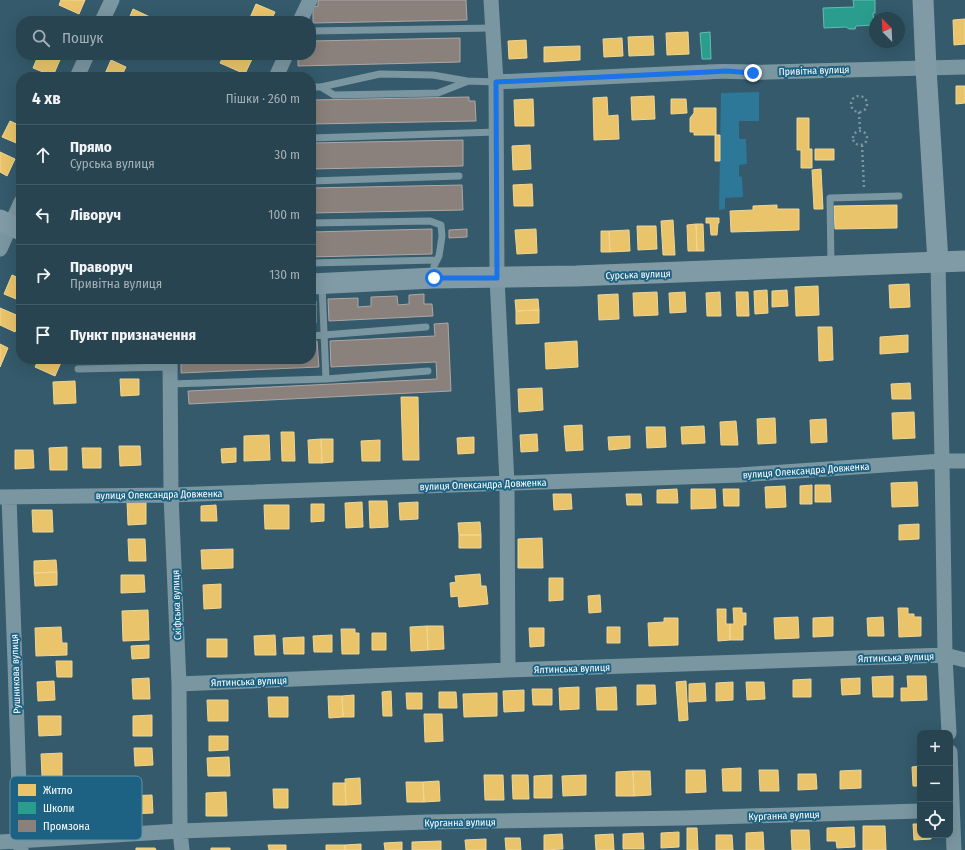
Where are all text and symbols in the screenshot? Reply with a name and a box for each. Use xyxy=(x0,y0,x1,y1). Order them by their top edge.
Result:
north arrow xyxy=(869,12,905,48)
search box xyxy=(16,16,316,60)
icon: search xyxy=(30,27,52,49)
text: Пошук xyxy=(62,29,103,47)
street label: Привітна вулиця xyxy=(778,63,850,78)
route end xyxy=(744,64,762,82)
text: 4 хв xyxy=(32,88,61,109)
text: Пішки · 260 m xyxy=(226,91,300,106)
text: Прямо xyxy=(70,138,112,156)
icon: ahead xyxy=(32,144,54,166)
text: 30 m xyxy=(274,147,300,162)
text: Сурська вулиця xyxy=(70,156,155,171)
icon: left xyxy=(32,204,54,226)
text: Ліворуч xyxy=(70,206,121,224)
text: 100 m xyxy=(268,207,300,222)
text: Праворуч xyxy=(70,258,133,276)
icon: right xyxy=(32,264,54,286)
text: 130 m xyxy=(269,267,300,282)
street label: Сурська вулиця xyxy=(605,268,671,282)
route start xyxy=(425,269,443,287)
text: Привітна вулиця xyxy=(70,276,162,291)
icon: arrive xyxy=(32,324,54,346)
text: Пункт призначення xyxy=(70,326,196,344)
street label: вулиця Олександра Довженка xyxy=(742,461,870,481)
street label: вулиця Олександра Довженка xyxy=(419,477,547,493)
street label: вулиця Олександра Довженка xyxy=(95,488,223,502)
street label: Скіфська вулиця xyxy=(169,570,184,640)
street label: Рушникова вулиця xyxy=(9,634,23,714)
street label: Ялтинська вулиця xyxy=(858,651,934,665)
street label: Ялтинська вулиця xyxy=(534,662,610,676)
street label: Ялтинська вулиця xyxy=(211,675,287,689)
map controls xyxy=(917,730,953,838)
button: + xyxy=(917,730,953,766)
button: − xyxy=(917,766,953,802)
legend xyxy=(10,776,142,840)
text: Житло xyxy=(43,784,73,797)
text: Школи xyxy=(43,802,74,815)
button: locate xyxy=(917,802,953,838)
street label: Курганна вулиця xyxy=(748,809,820,823)
street label: Курганна вулиця xyxy=(424,816,496,830)
text: Промзона xyxy=(43,820,90,833)

